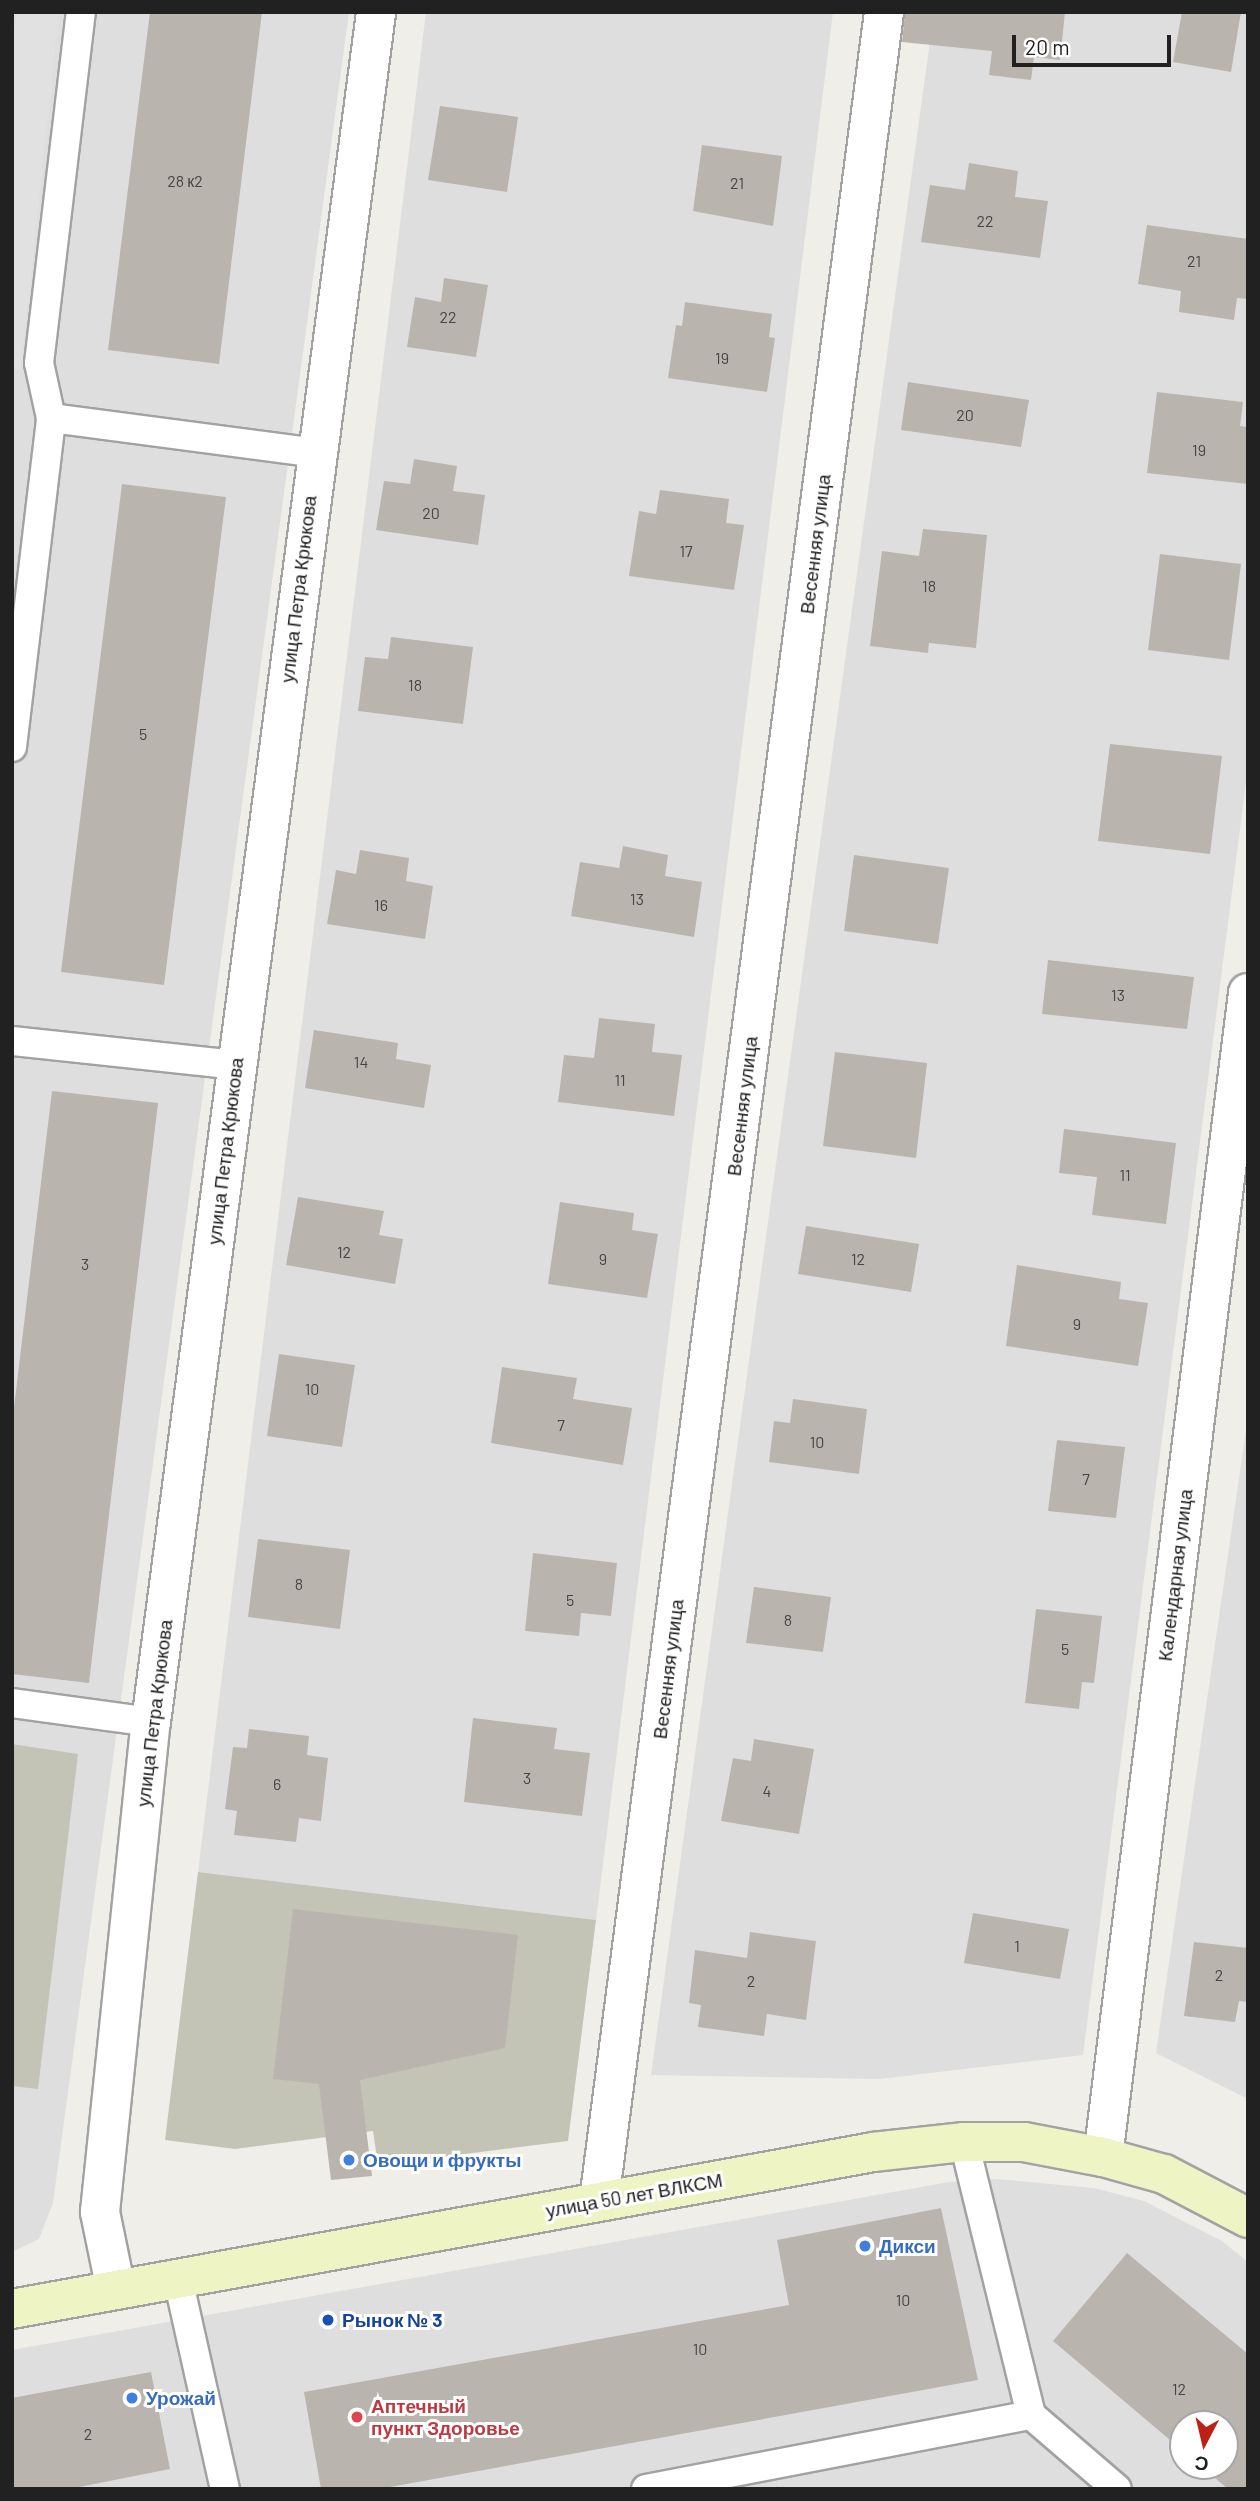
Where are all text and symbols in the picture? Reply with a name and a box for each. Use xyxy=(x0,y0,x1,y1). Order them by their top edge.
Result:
scale bar xyxy=(1015,21,1174,65)
text: 20 m xyxy=(1025,34,1070,59)
house number: 28 к2 xyxy=(167,171,203,191)
house number: 21 xyxy=(730,173,744,193)
house number: 22 xyxy=(976,211,994,231)
house number: 21 xyxy=(1187,251,1201,271)
house number: 22 xyxy=(439,307,457,327)
house number: 19 xyxy=(715,348,729,368)
house number: 20 xyxy=(956,405,974,425)
house number: 19 xyxy=(1192,440,1206,460)
street label: Весенняя улица xyxy=(795,473,835,615)
street label: улица Петра Крюкова xyxy=(275,494,321,684)
house number: 20 xyxy=(422,503,440,523)
house number: 17 xyxy=(679,541,693,561)
house number: 18 xyxy=(922,576,936,596)
house number: 18 xyxy=(408,675,422,695)
house number: 5 xyxy=(139,724,147,744)
house number: 13 xyxy=(630,889,644,909)
house number: 16 xyxy=(374,895,388,915)
house number: 13 xyxy=(1111,985,1125,1005)
street label: Весенняя улица xyxy=(722,1035,762,1177)
house number: 14 xyxy=(354,1052,368,1072)
street label: улица Петра Крюкова xyxy=(202,1056,248,1246)
house number: 11 xyxy=(614,1070,626,1090)
house number: 11 xyxy=(1119,1165,1131,1185)
house number: 12 xyxy=(337,1242,351,1262)
house number: 9 xyxy=(599,1249,607,1269)
house number: 12 xyxy=(851,1249,865,1269)
house number: 3 xyxy=(81,1254,89,1274)
house number: 9 xyxy=(1073,1314,1081,1334)
house number: 10 xyxy=(305,1379,319,1399)
house number: 7 xyxy=(557,1415,565,1435)
house number: 10 xyxy=(810,1432,824,1452)
house number: 7 xyxy=(1082,1469,1090,1489)
street label: Календарная улица xyxy=(1153,1488,1197,1662)
house number: 8 xyxy=(295,1574,303,1594)
house number: 5 xyxy=(566,1590,574,1610)
street label: Весенняя улица xyxy=(648,1598,688,1740)
house number: 8 xyxy=(784,1610,792,1630)
street label: улица Петра Крюкова xyxy=(131,1618,177,1808)
house number: 5 xyxy=(1061,1639,1069,1659)
house number: 3 xyxy=(523,1768,531,1788)
house number: 6 xyxy=(273,1774,281,1794)
house number: 4 xyxy=(763,1781,771,1801)
house number: 1 xyxy=(1014,1936,1020,1956)
house number: 2 xyxy=(1215,1965,1223,1985)
house number: 2 xyxy=(747,1971,755,1991)
place label: Овощи и фрукты xyxy=(363,2149,521,2171)
marker: Овощи и фрукты xyxy=(341,2152,357,2168)
street label: улица 50 лет ВЛКСМ xyxy=(544,2168,724,2222)
place label: Дикси xyxy=(879,2235,936,2257)
marker: Дикси xyxy=(857,2238,873,2254)
house number: 10 xyxy=(896,2290,910,2310)
place label: Рынок № 3 xyxy=(342,2309,443,2331)
marker: Рынок № 3 xyxy=(320,2312,336,2328)
house number: 10 xyxy=(693,2339,707,2359)
house number: 12 xyxy=(1172,2379,1186,2399)
place label: Урожай xyxy=(146,2387,216,2409)
marker: Урожай xyxy=(124,2390,140,2406)
place label: Аптечный пункт Здоровье xyxy=(371,2395,520,2439)
marker: Аптечный пункт Здоровье xyxy=(349,2409,365,2425)
north arrow xyxy=(1169,2410,1239,2480)
house number: 2 xyxy=(84,2424,92,2444)
text: С xyxy=(1193,2452,1210,2477)

